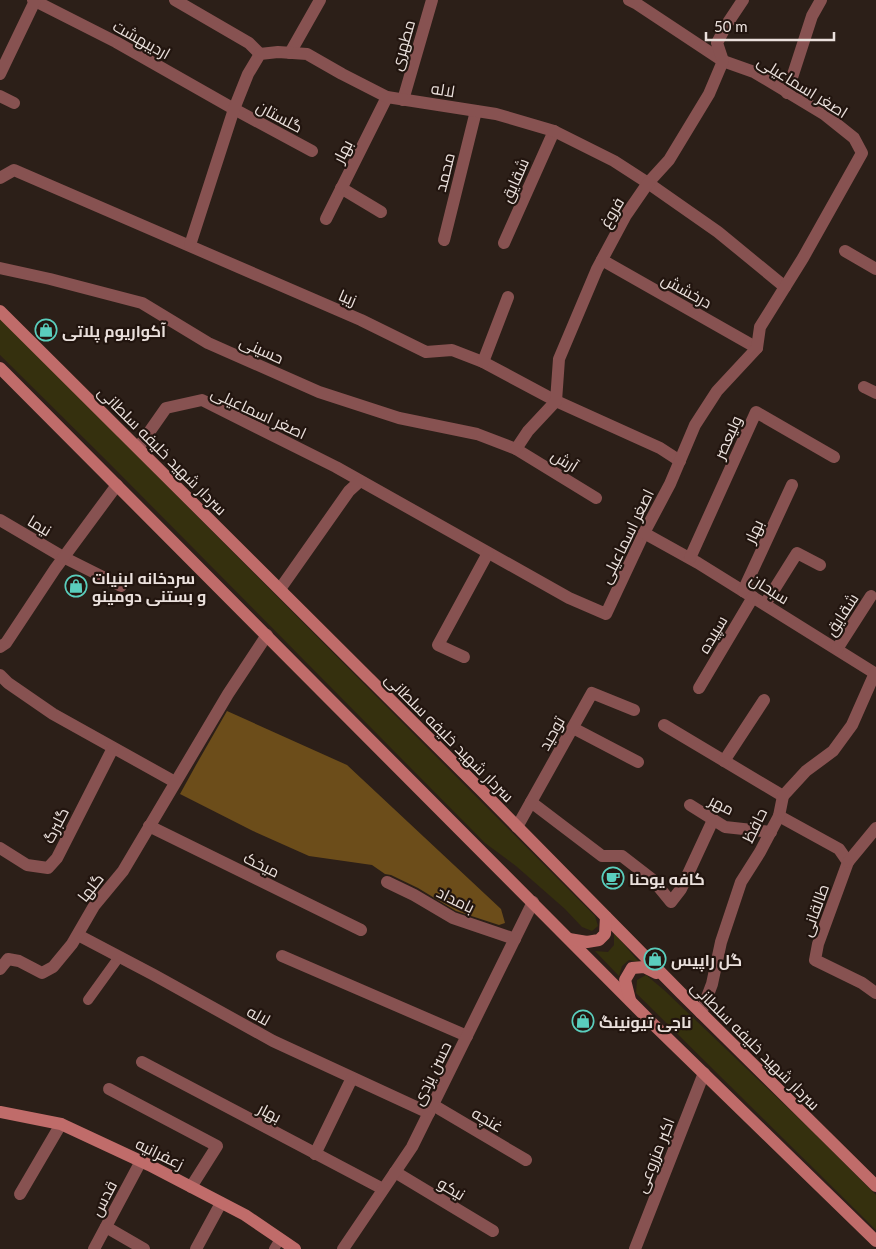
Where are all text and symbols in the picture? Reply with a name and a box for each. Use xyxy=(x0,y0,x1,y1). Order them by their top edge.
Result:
scale bar xyxy=(706,10,834,42)
street label: اردیبهشت xyxy=(109,16,174,64)
street label: مطهری xyxy=(386,17,420,73)
text: 50 m xyxy=(714,17,748,35)
street label: اصغر اسماعیلی xyxy=(753,51,852,123)
street label: لاله xyxy=(430,78,456,100)
street label: گلستان xyxy=(253,96,306,138)
street label: بهار xyxy=(328,136,358,168)
street label: محمد xyxy=(430,151,458,193)
street label: شقایق xyxy=(496,155,534,206)
street label: فروغ xyxy=(595,193,630,232)
street label: درخشش xyxy=(658,268,715,313)
street label: زیبا xyxy=(336,285,360,310)
shop icon: آکواریوم پلاتی xyxy=(34,318,58,342)
place label: آکواریوم پلاتی xyxy=(62,321,166,343)
street label: حسینی xyxy=(236,331,287,369)
street label: سردار شهید خلیفه سلطانی xyxy=(93,382,231,520)
street label: اصغر اسماعیلی xyxy=(208,382,310,444)
street label: ولیعصر xyxy=(709,412,746,463)
street label: آرش xyxy=(547,445,582,478)
street label: اصغر اسماعیلی xyxy=(595,486,659,587)
street label: نیما xyxy=(24,511,55,540)
street label: بهار xyxy=(739,516,768,548)
place label: سردخانه لبنیات و بستنی دومینو xyxy=(92,568,206,606)
street label: سبحان xyxy=(746,569,793,609)
shop icon: سردخانه لبنیات و بستنی دومینو xyxy=(64,574,88,598)
street label: شقایق xyxy=(820,589,863,640)
street label: سپیده xyxy=(693,612,732,657)
street label: سردار شهید خلیفه سلطانی xyxy=(380,669,518,807)
street label: توحید xyxy=(534,712,569,754)
street label: مهر xyxy=(704,789,738,820)
street label: گلبرگ xyxy=(38,804,73,847)
street label: حافظ xyxy=(738,805,770,845)
street label: میخک xyxy=(240,847,283,882)
cafe icon: کافه یوحنا xyxy=(601,866,625,890)
street label: گلها xyxy=(73,869,109,906)
place label: کافه یوحنا xyxy=(629,869,705,889)
street label: طالقانی xyxy=(796,881,834,939)
street label: بامداد xyxy=(433,882,478,917)
shop icon: گل راپیس xyxy=(643,947,667,971)
place label: گل راپیس xyxy=(671,950,742,972)
street label: سردار شهید خلیفه سلطانی xyxy=(686,977,824,1115)
street label: لاله xyxy=(244,1001,274,1029)
shop icon: ناجی‌ تیونینگ xyxy=(571,1009,595,1033)
place label: ناجی‌ تیونینگ xyxy=(599,1012,691,1032)
street label: حسن یزدی xyxy=(407,1038,456,1109)
street label: بهار xyxy=(253,1098,285,1128)
street label: غنچه xyxy=(467,1103,507,1138)
street label: اکبر مزروعی xyxy=(630,1115,680,1196)
street label: زعفرانیه xyxy=(132,1133,187,1174)
street label: نیکو xyxy=(434,1172,469,1204)
street label: قدس xyxy=(86,1177,122,1220)

